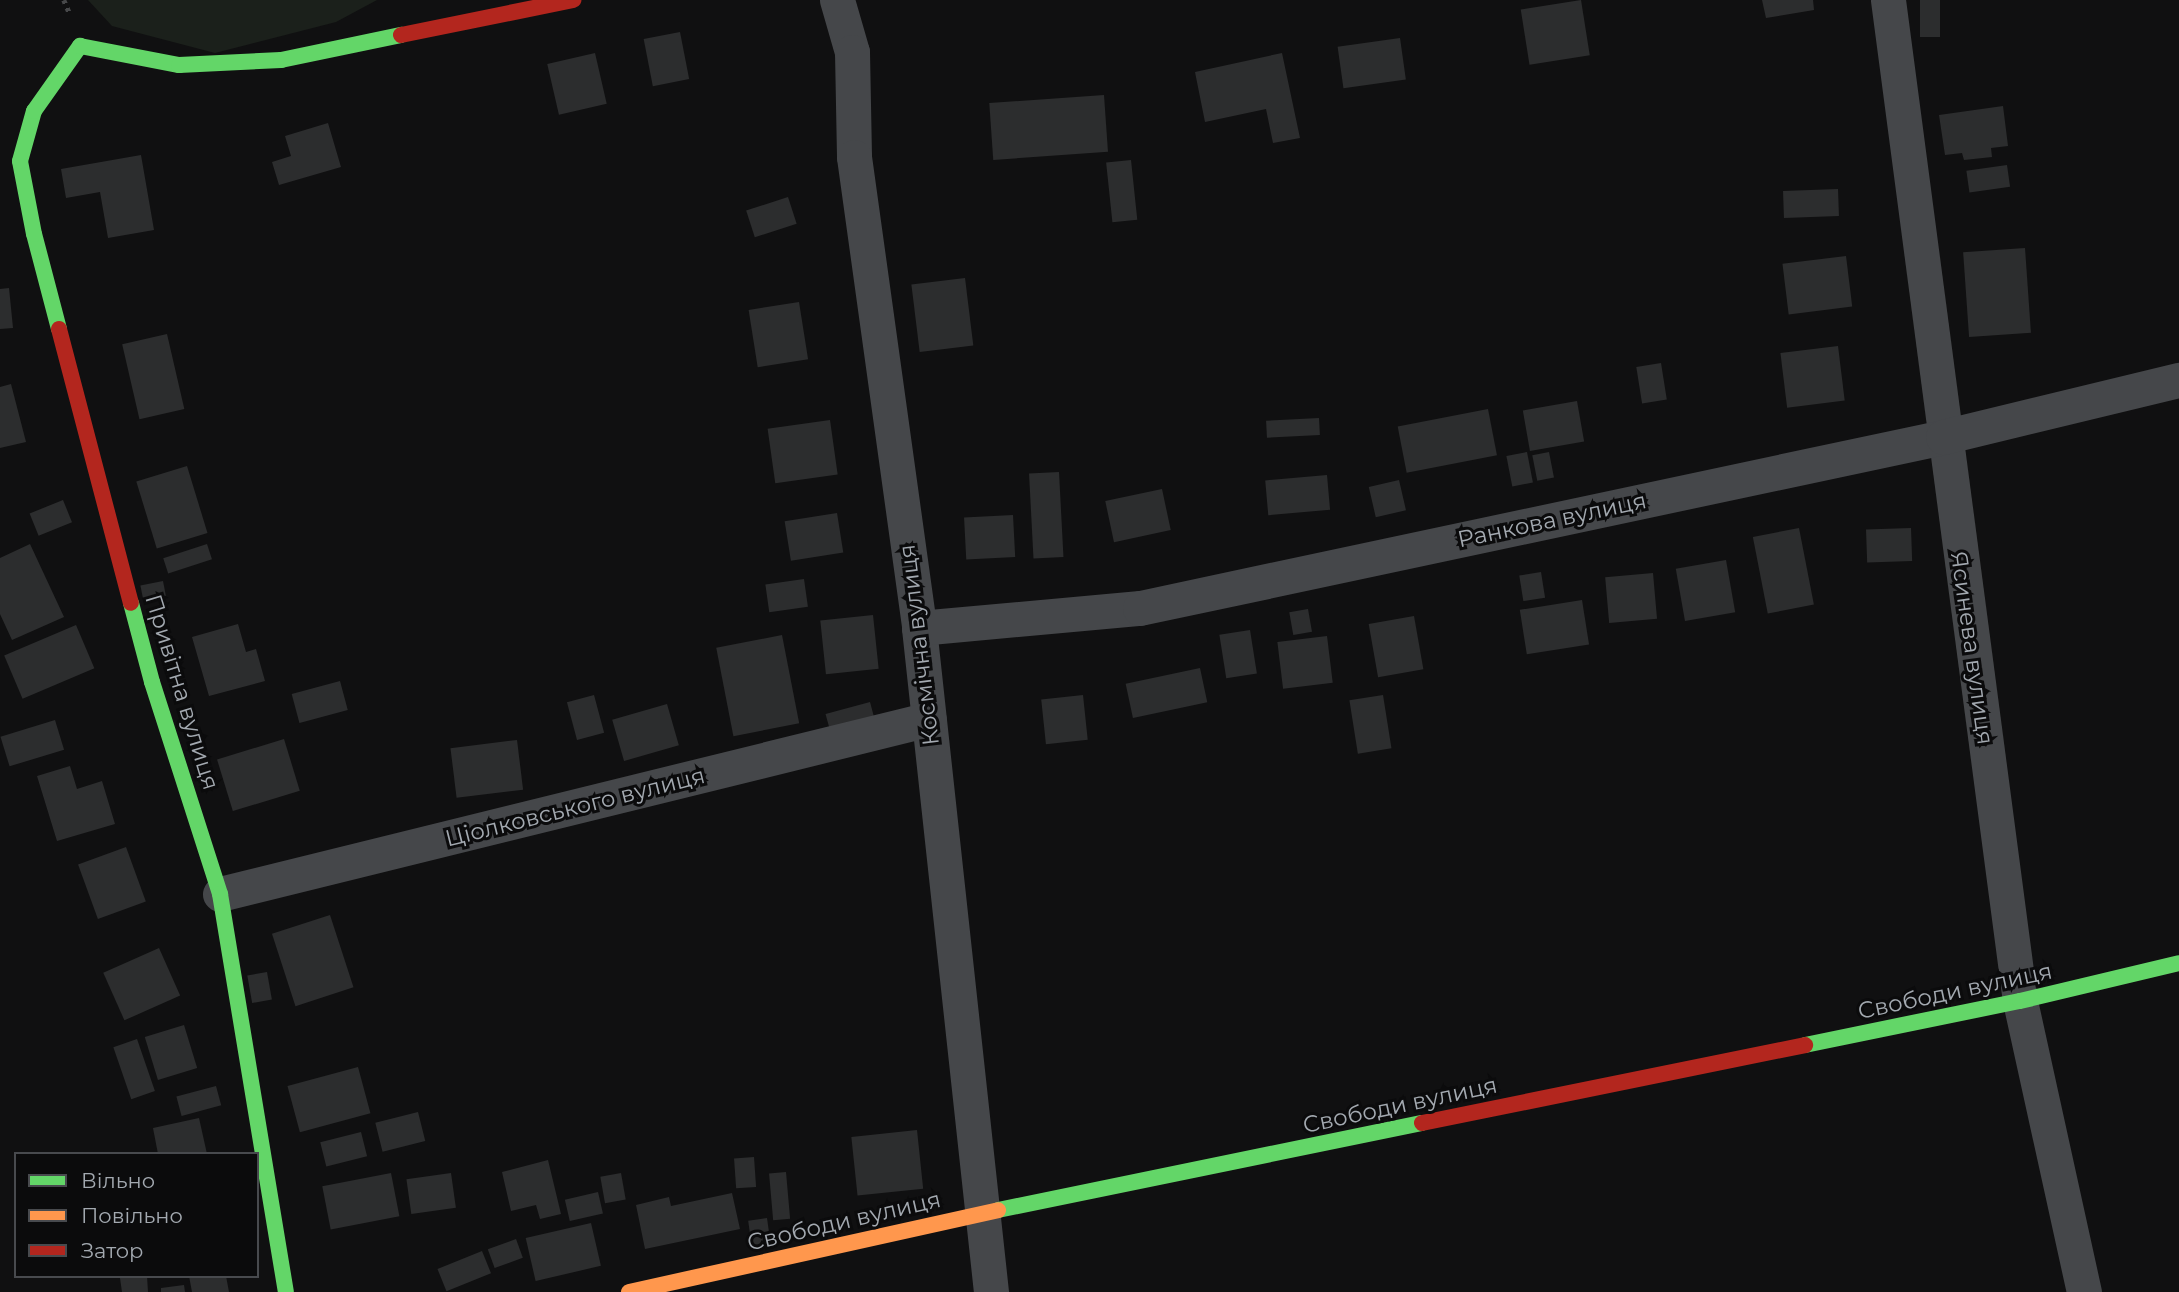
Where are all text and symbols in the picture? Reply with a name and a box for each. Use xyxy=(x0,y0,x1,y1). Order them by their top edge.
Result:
street label: Ранкова вулиця xyxy=(1455,487,1649,553)
street label: Космічна вулиця xyxy=(893,543,945,747)
street label: Ясинева вулиця xyxy=(1945,549,1999,747)
street label: Привітна вулиця xyxy=(139,591,225,793)
street label: Ціолковського вулиця xyxy=(442,761,708,853)
street label: Свободи вулиця xyxy=(1855,957,2055,1025)
street label: Свободи вулиця xyxy=(1300,1071,1500,1139)
legend xyxy=(14,1152,259,1278)
text: Вільно xyxy=(81,1168,155,1193)
street label: Свободи вулиця xyxy=(744,1185,944,1257)
text: Повільно xyxy=(81,1203,183,1228)
text: Затор xyxy=(81,1238,143,1263)

